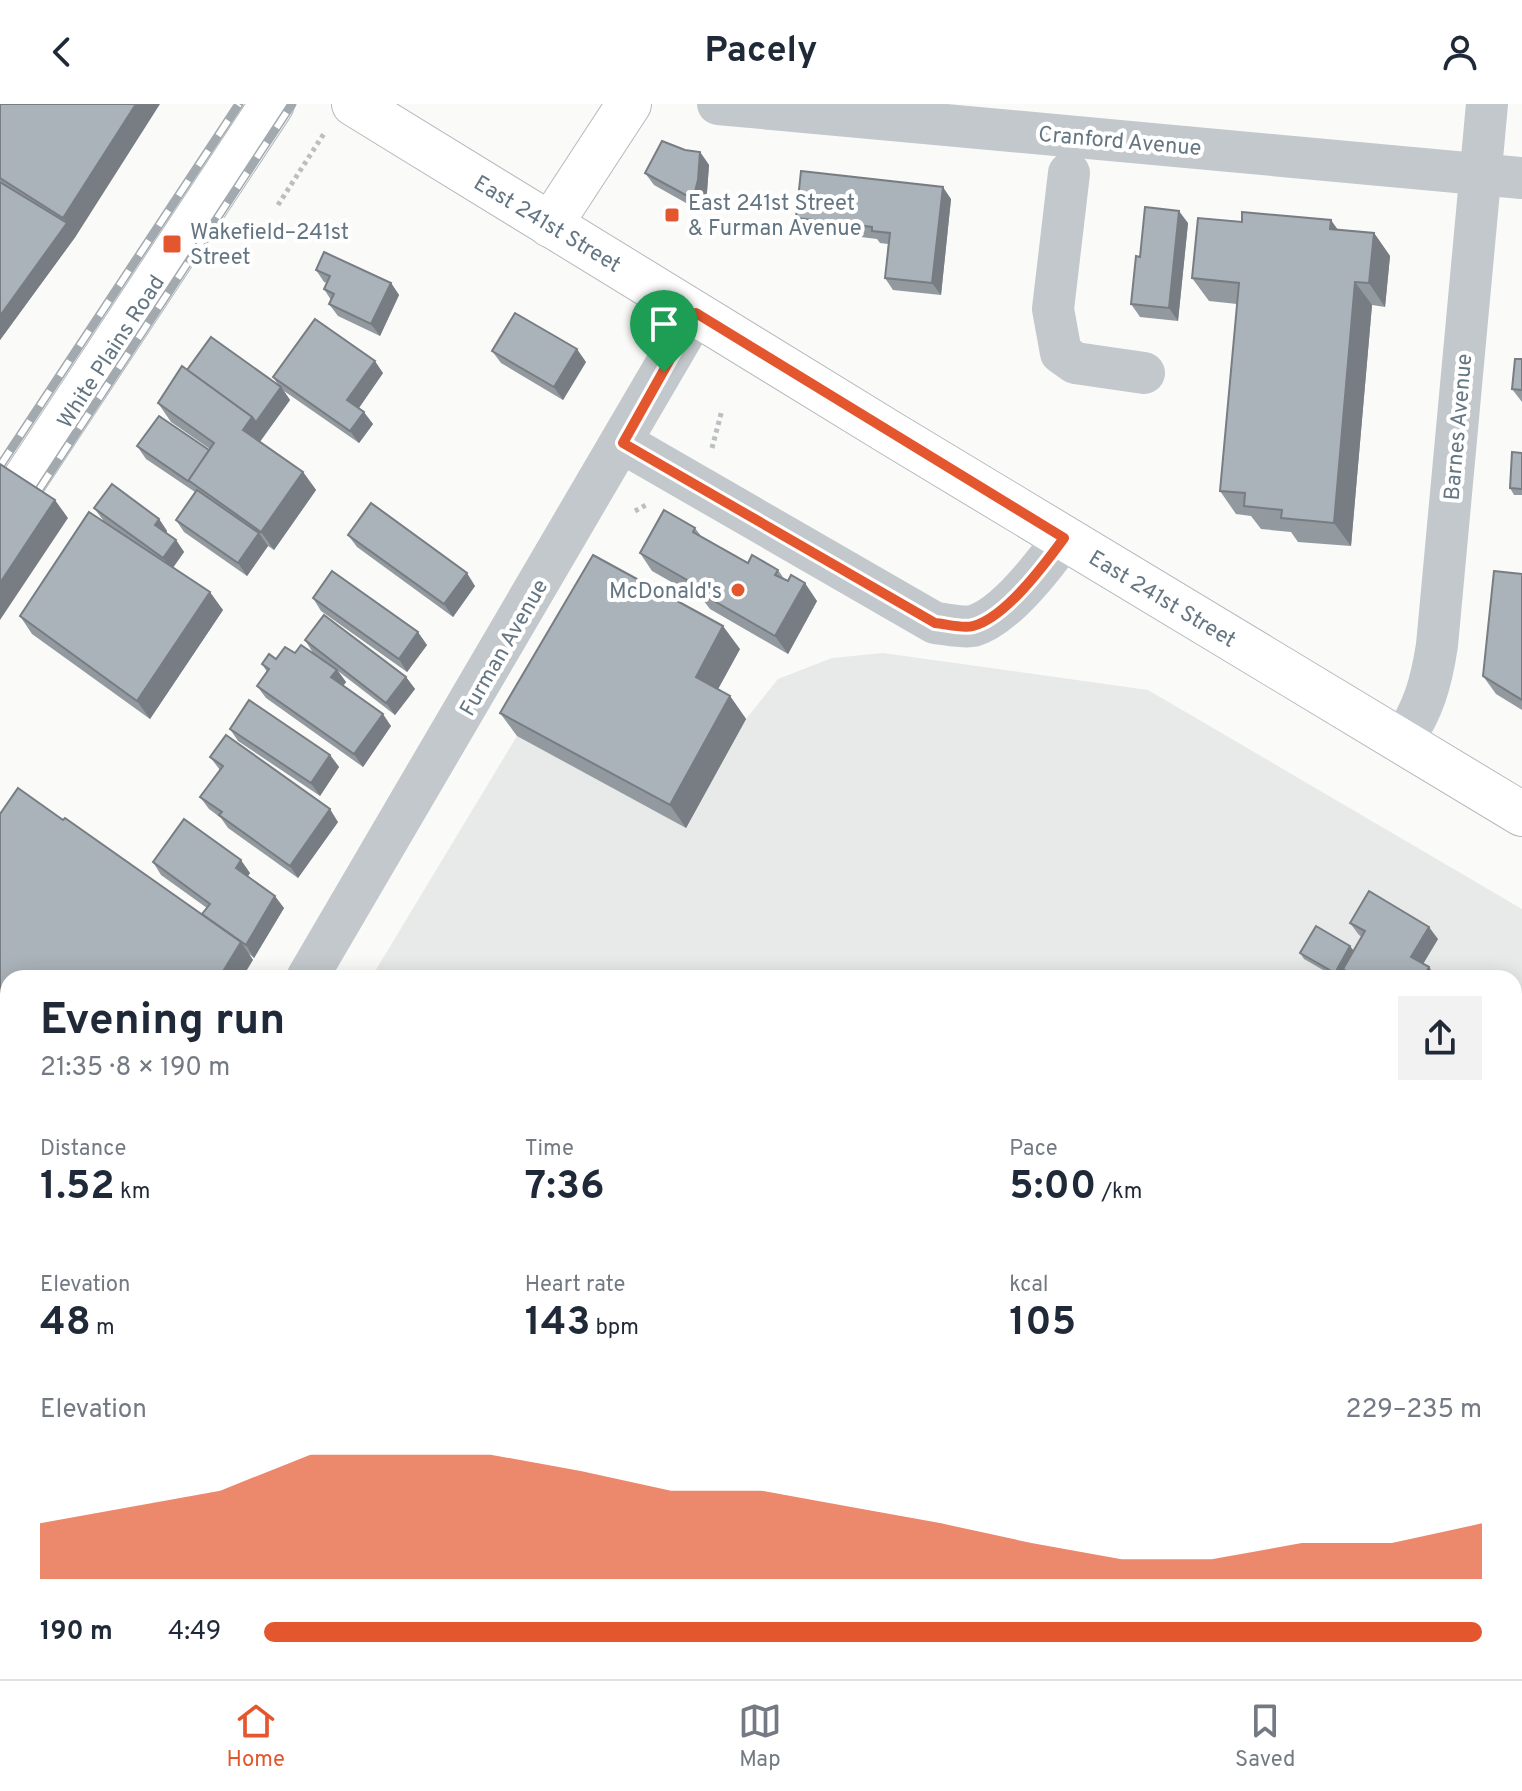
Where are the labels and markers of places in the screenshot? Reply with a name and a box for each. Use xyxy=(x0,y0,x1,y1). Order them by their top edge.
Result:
place label: East 241st Street & Furman Avenue xyxy=(688,191,861,243)
marker: East 241st Street & Furman Avenue xyxy=(663,206,681,224)
place label: Wakefield–241st Street xyxy=(190,220,349,272)
marker: Wakefield–241st Street xyxy=(161,233,183,255)
pin xyxy=(630,290,698,372)
place label: McDonald's xyxy=(609,579,722,606)
marker: McDonald's xyxy=(729,581,747,599)

